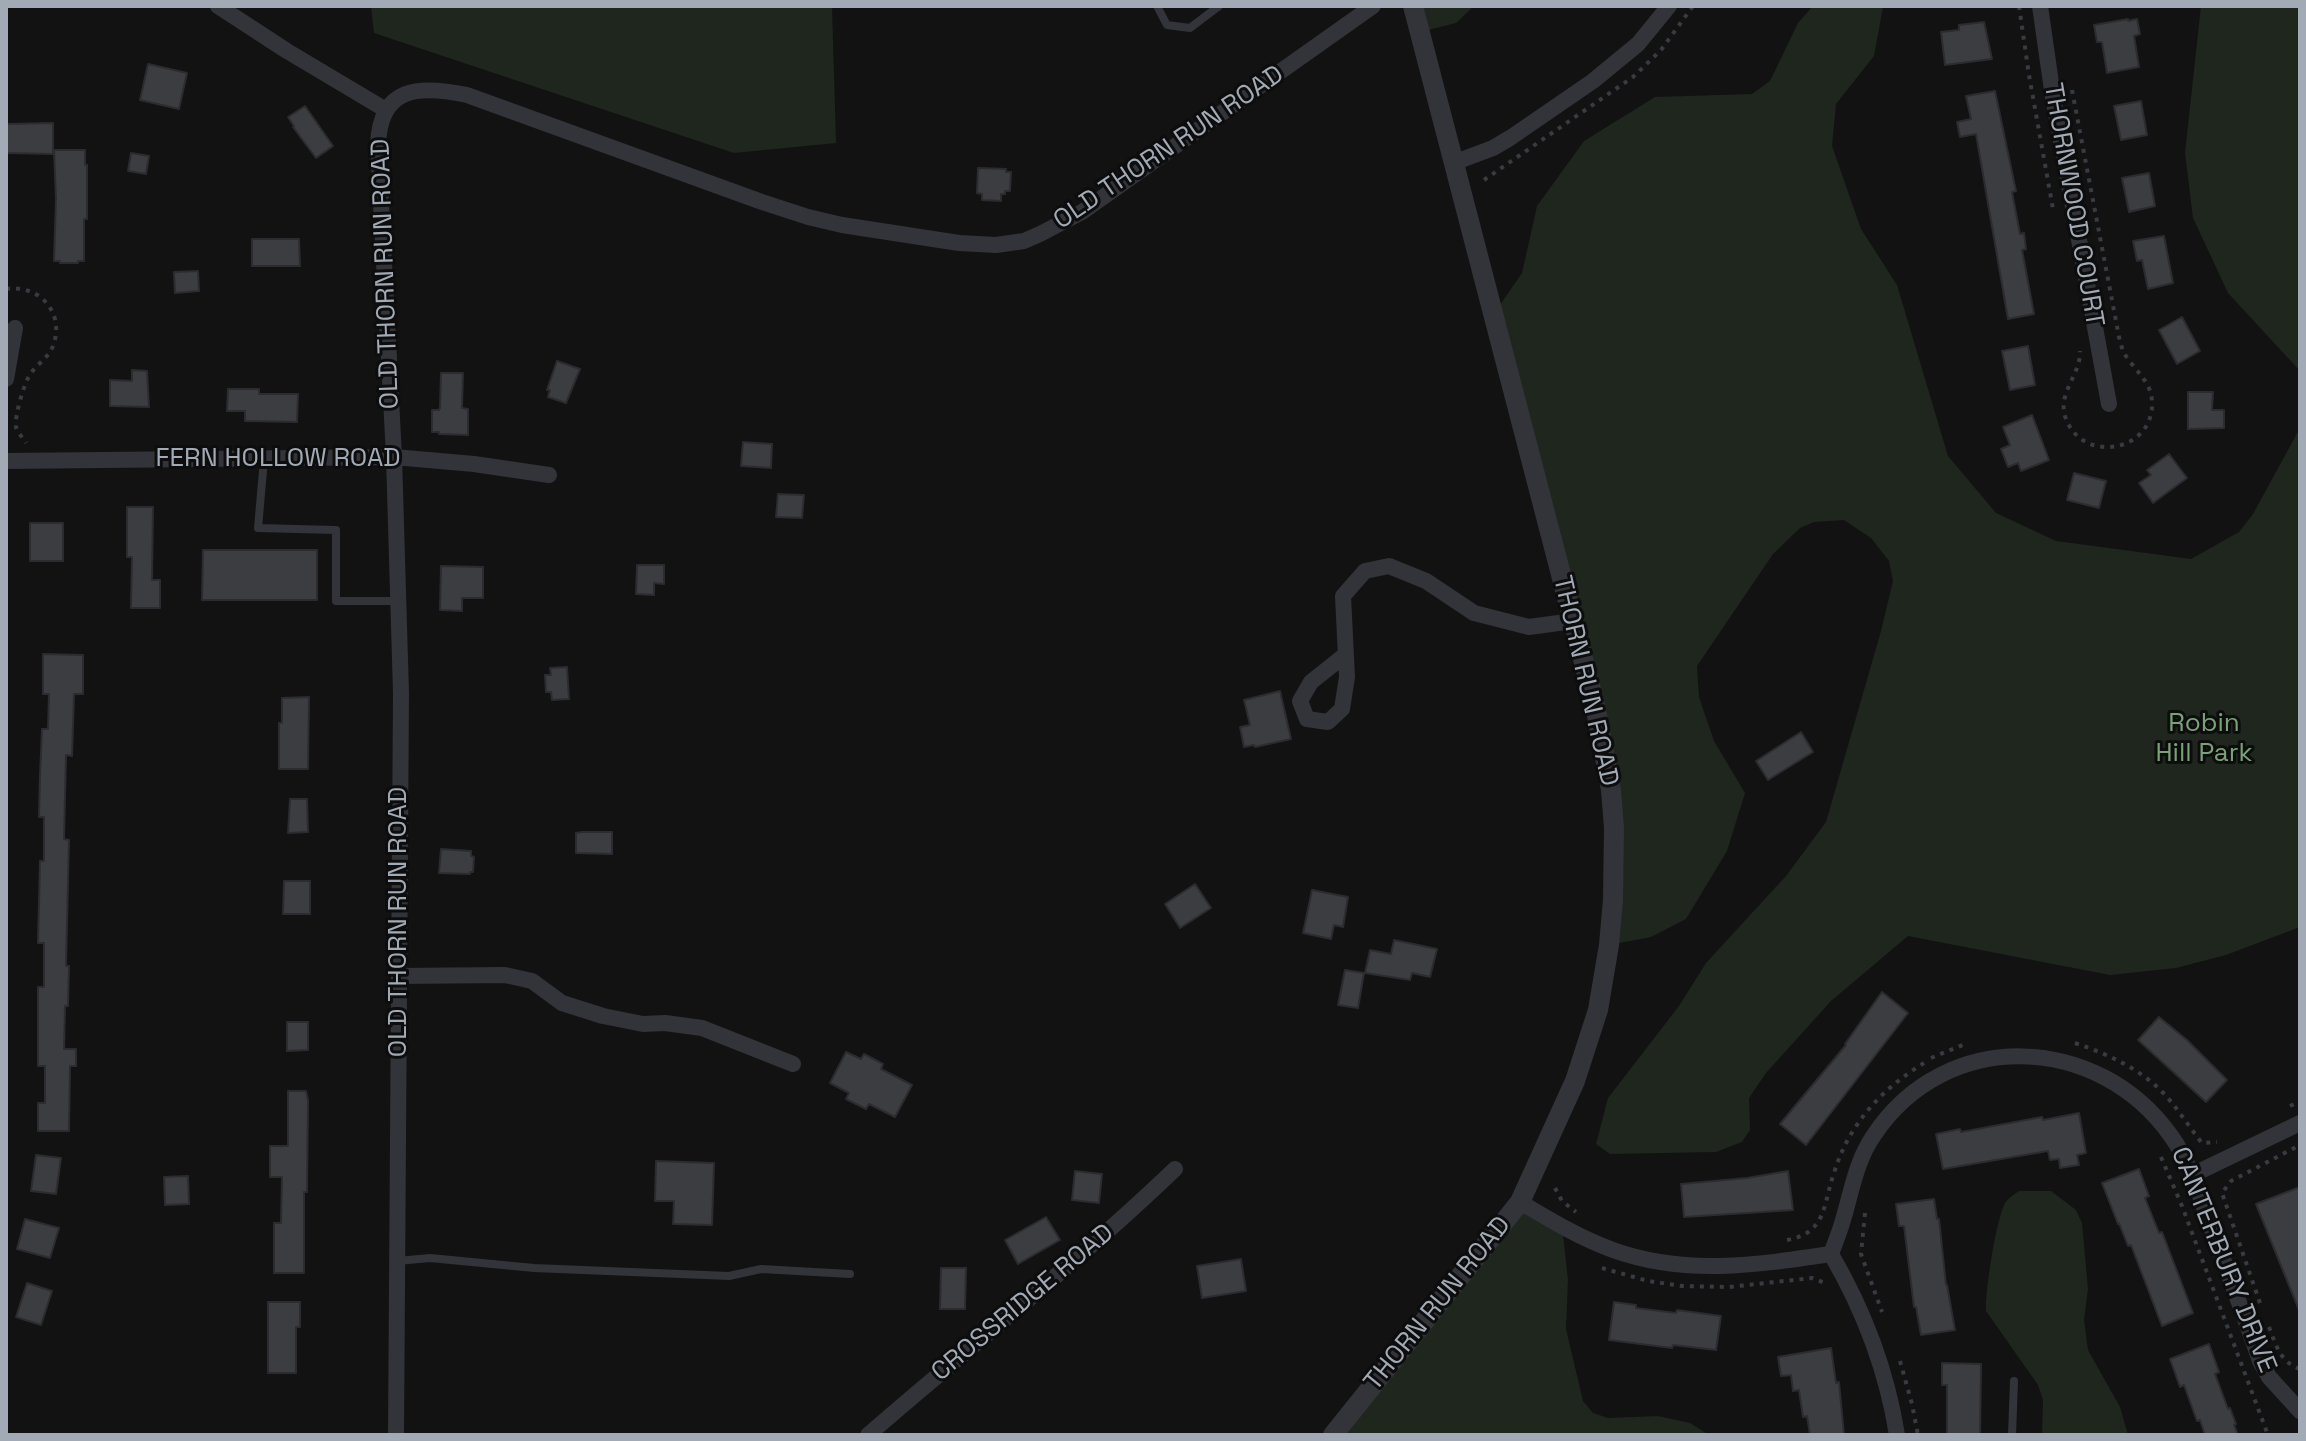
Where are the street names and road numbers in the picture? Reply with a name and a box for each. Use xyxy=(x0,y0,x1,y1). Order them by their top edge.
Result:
street label: OLD THORN RUN ROAD xyxy=(1048,59,1290,237)
street label: THORNWOOD COURT xyxy=(2036,81,2110,329)
street label: OLD THORN RUN ROAD xyxy=(366,138,406,410)
street label: FERN HOLLOW ROAD xyxy=(155,443,401,475)
street label: THORN RUN ROAD xyxy=(1546,573,1624,789)
street label: OLD THORN RUN ROAD xyxy=(383,787,415,1057)
street label: CANTERBURY DRIVE xyxy=(2164,1143,2282,1377)
street label: THORN RUN ROAD xyxy=(1358,1211,1518,1397)
street label: CROSSRIDGE ROAD xyxy=(926,1218,1120,1388)

